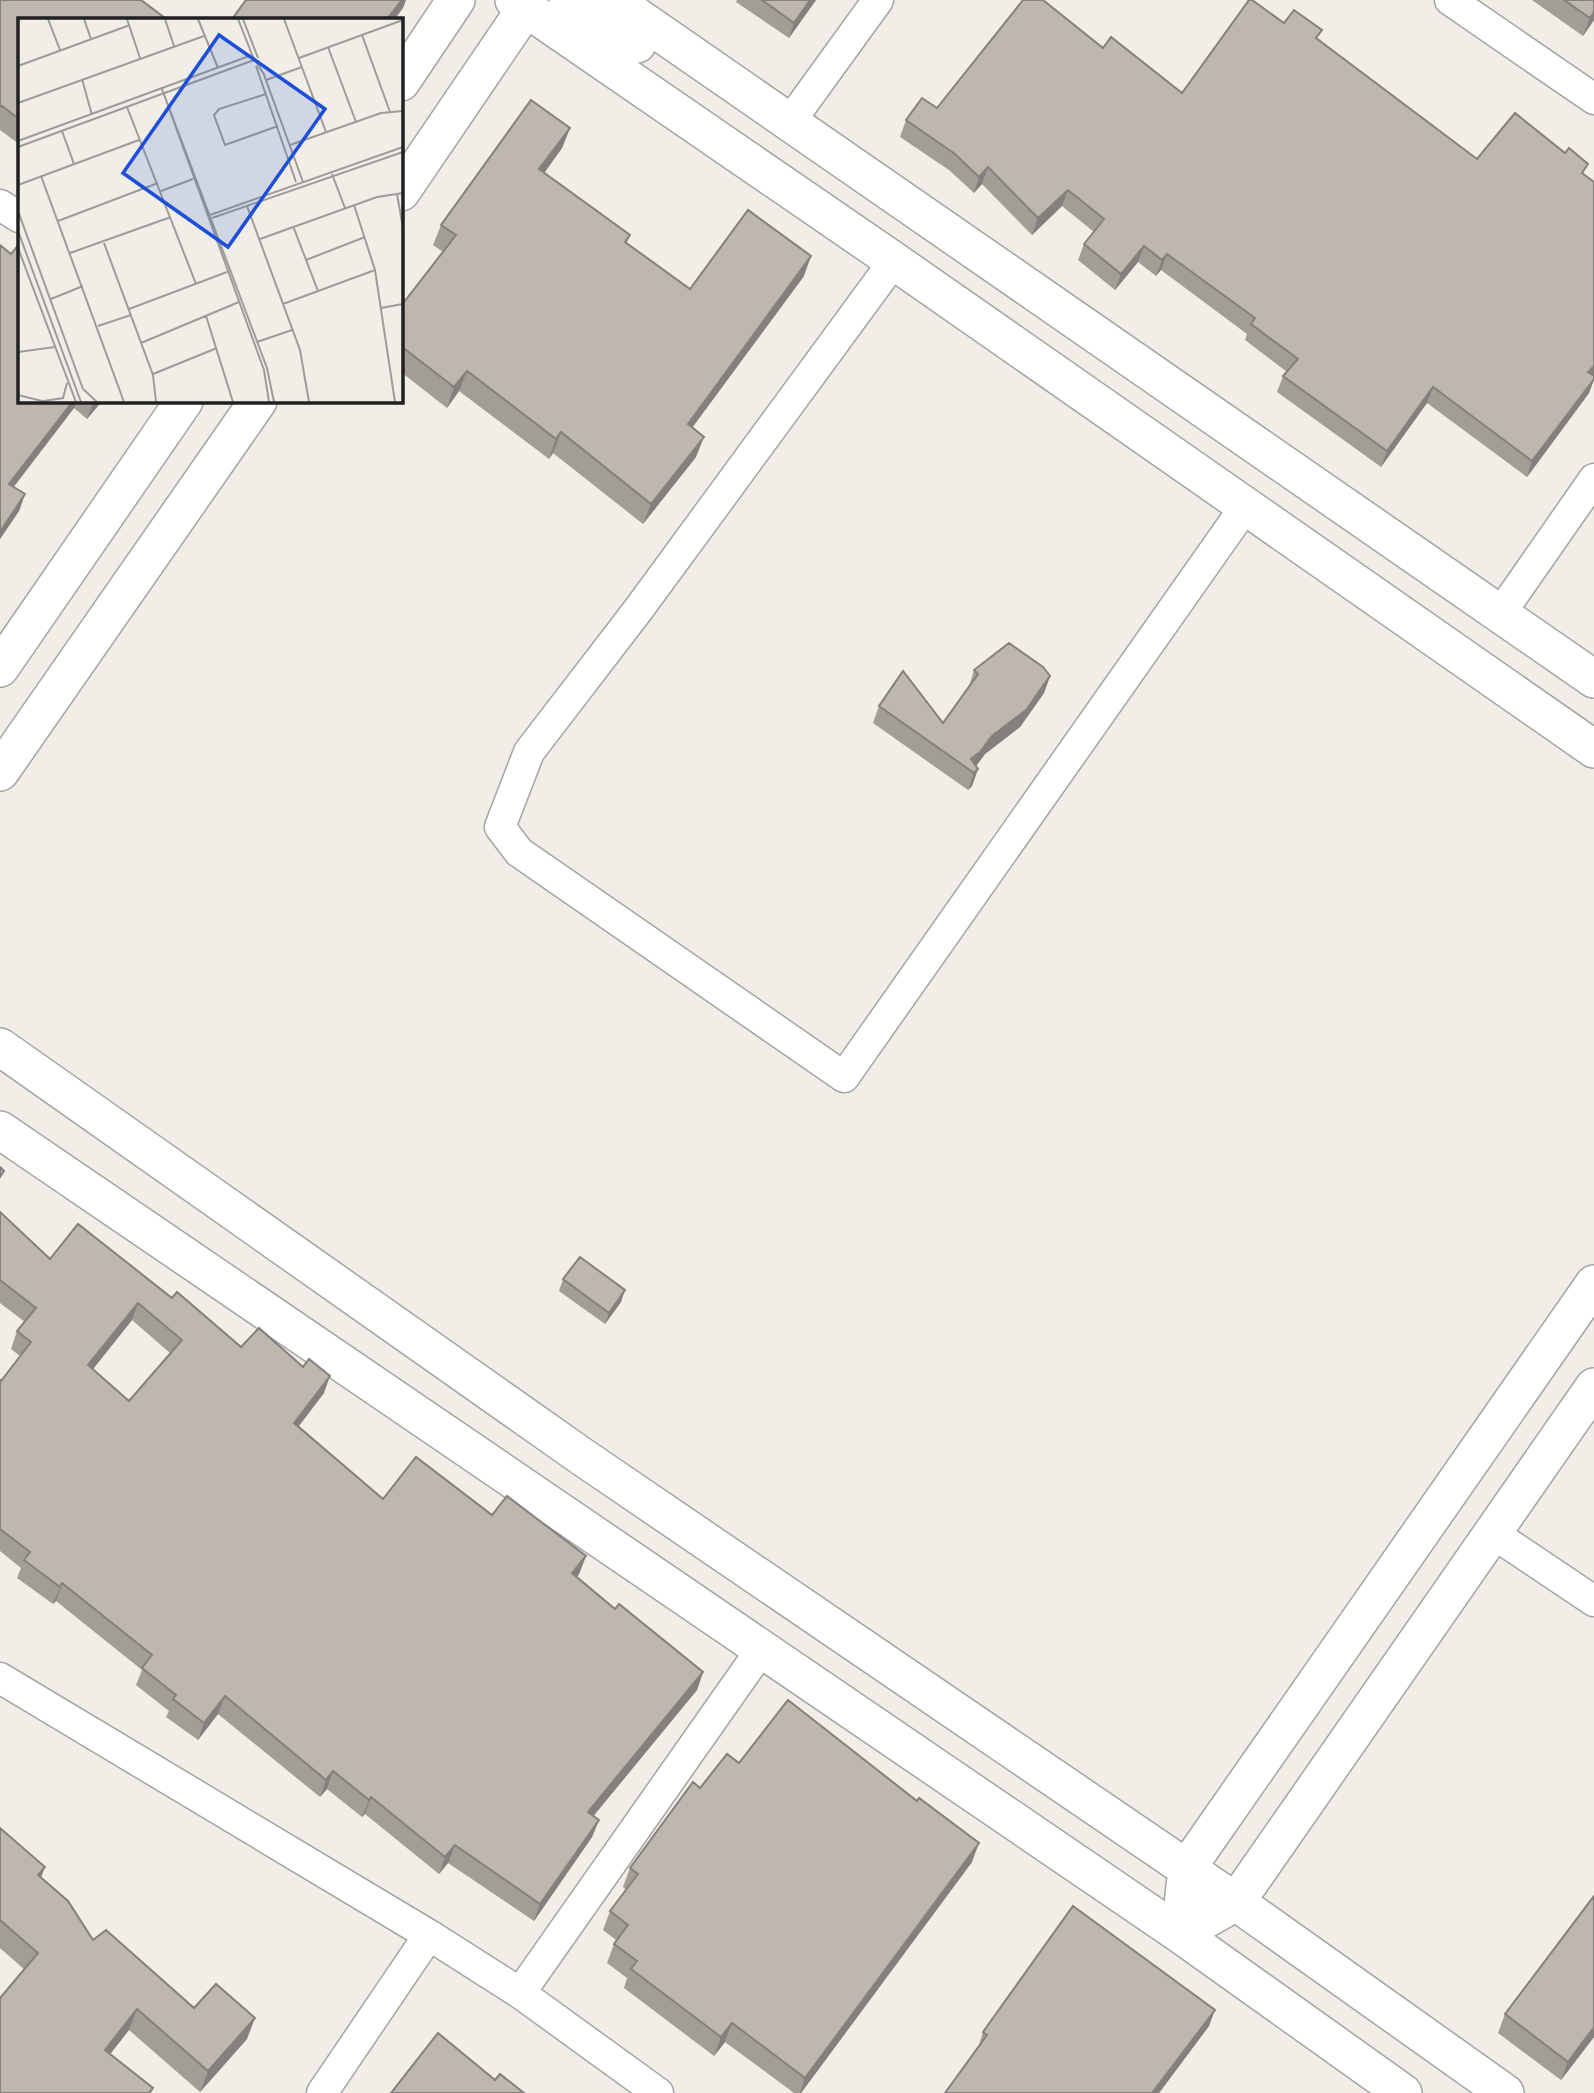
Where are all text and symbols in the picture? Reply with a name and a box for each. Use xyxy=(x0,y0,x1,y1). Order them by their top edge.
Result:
inset map xyxy=(18,18,402,402)

